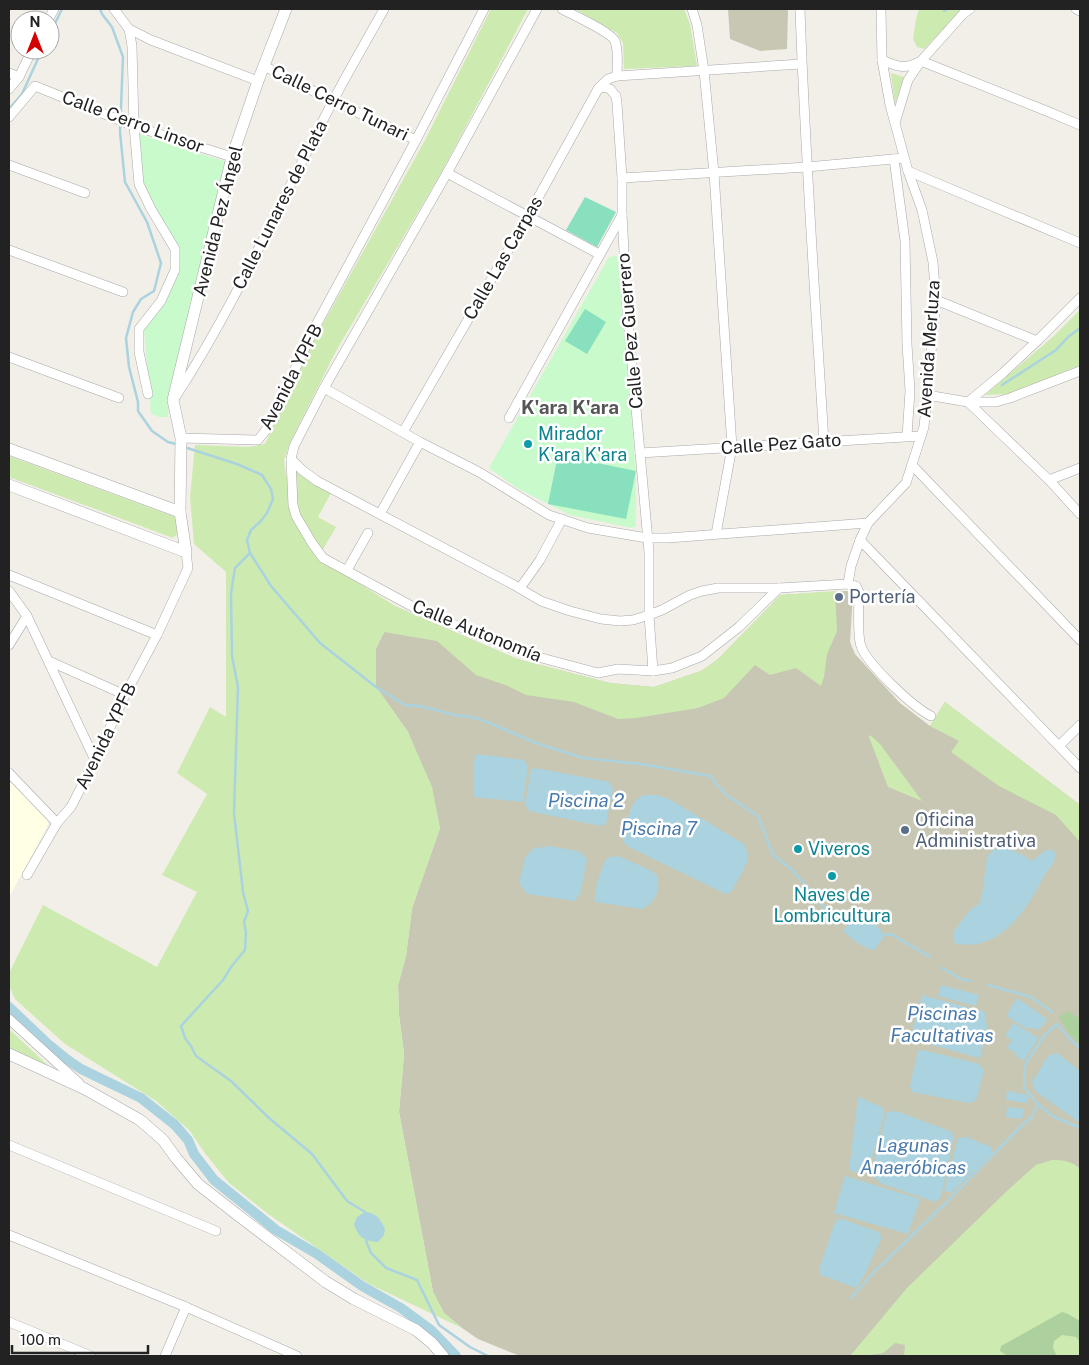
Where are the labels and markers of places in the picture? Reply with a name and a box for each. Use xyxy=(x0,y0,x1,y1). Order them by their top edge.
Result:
place label: Mirador K'ara K'ara xyxy=(538,423,627,465)
marker: Mirador K'ara K'ara xyxy=(522,438,534,450)
place label: Portería xyxy=(849,586,916,607)
marker: Portería xyxy=(833,591,845,603)
place label: Oficina Administrativa xyxy=(915,809,1036,851)
marker: Oficina Administrativa xyxy=(899,824,911,836)
place label: Viveros xyxy=(808,838,870,859)
marker: Viveros xyxy=(792,843,804,855)
marker: Naves de Lombricultura xyxy=(826,870,838,882)
place label: Naves de Lombricultura xyxy=(773,884,891,926)

